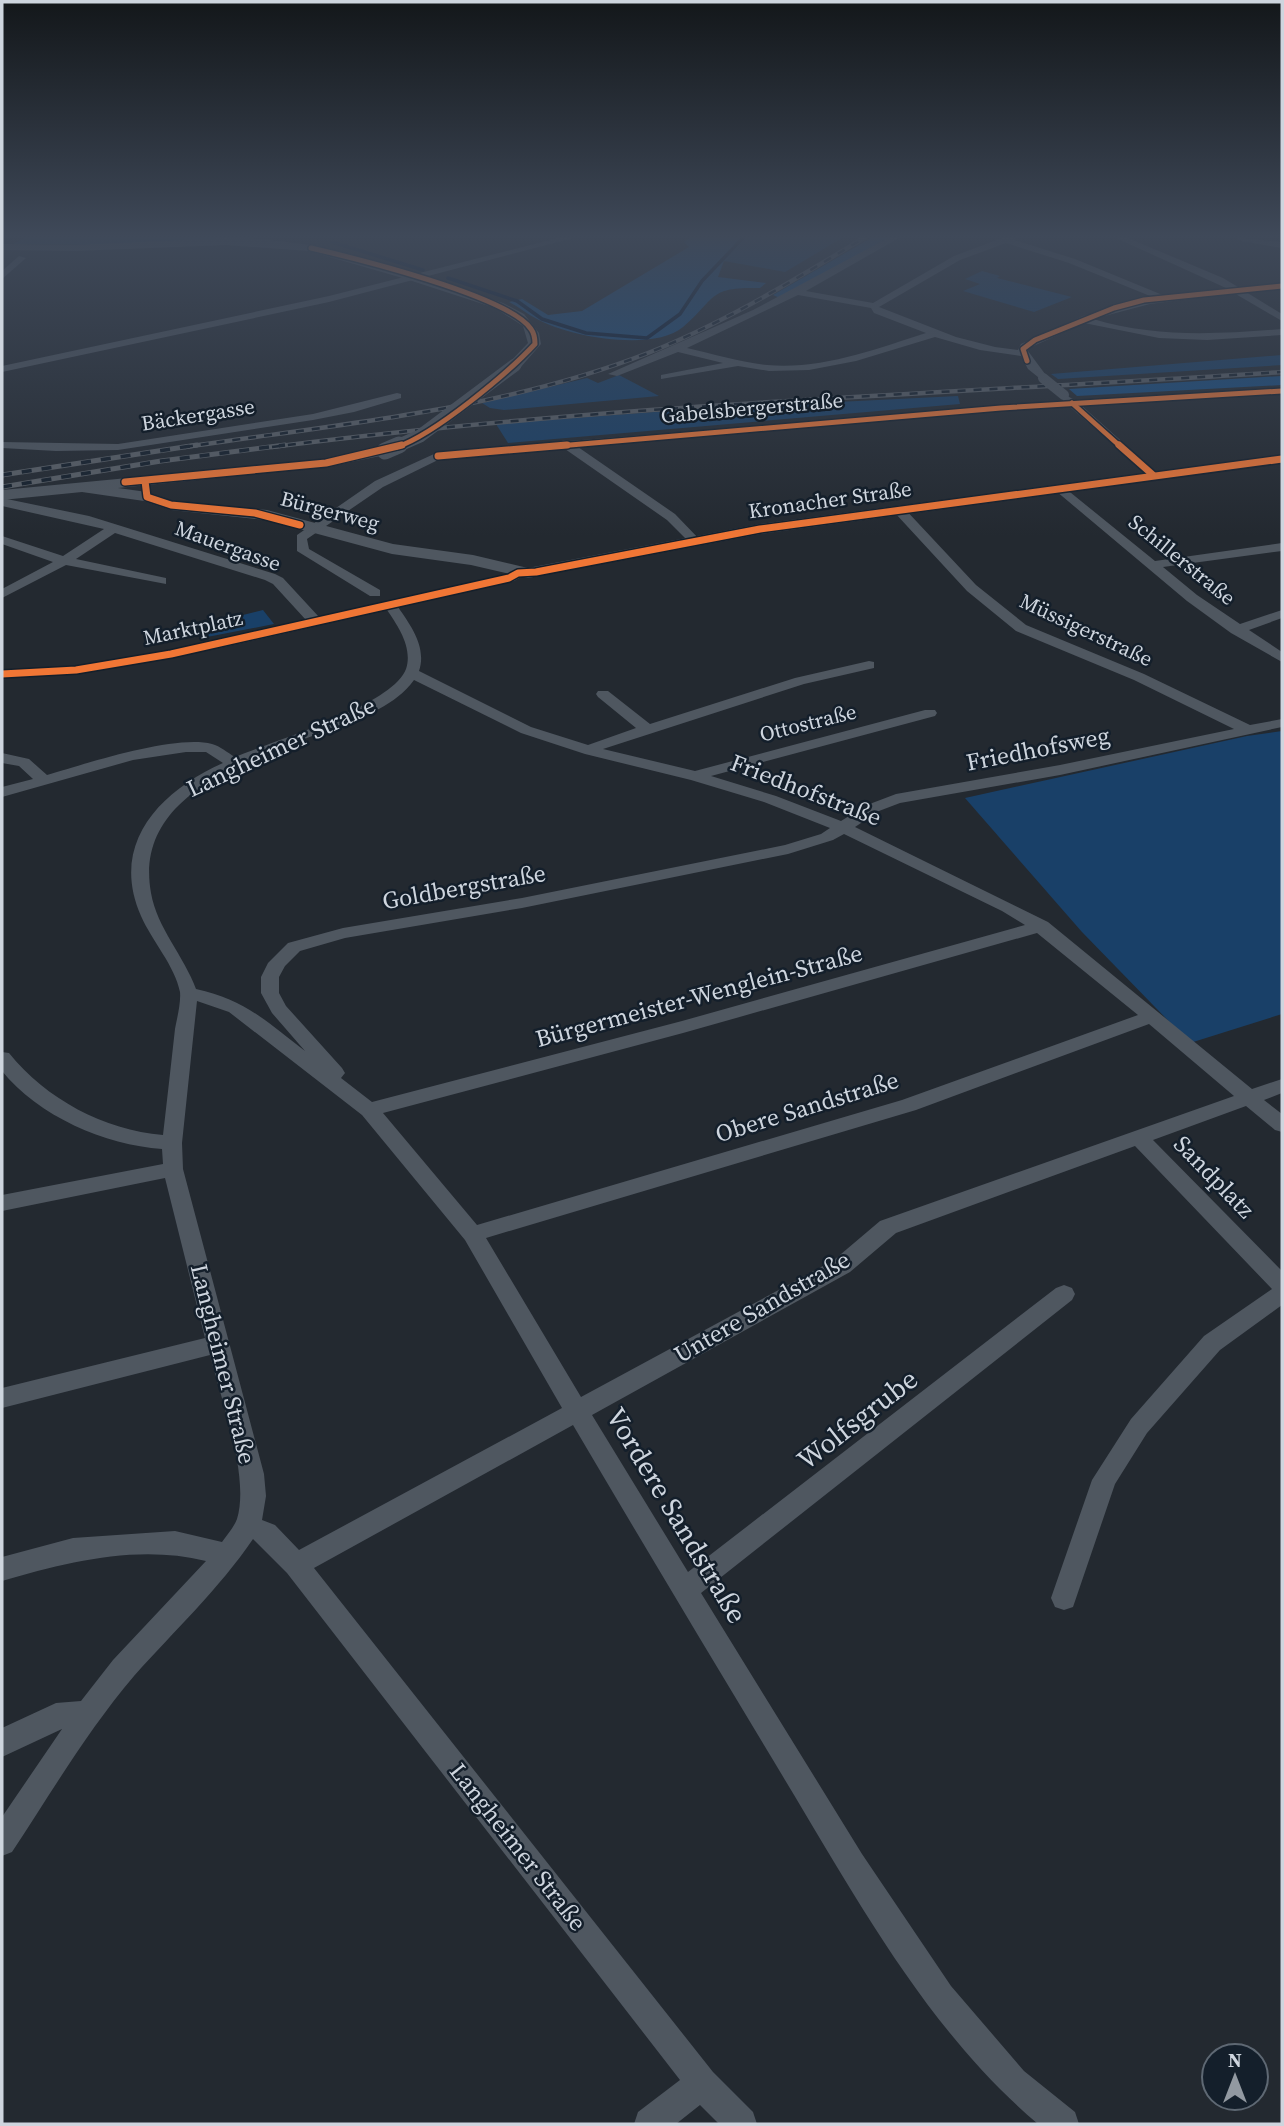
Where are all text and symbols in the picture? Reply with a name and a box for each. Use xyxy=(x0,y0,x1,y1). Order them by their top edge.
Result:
street label: Gabelsbergerstraße xyxy=(660,385,844,430)
street label: Bäckergasse xyxy=(139,391,257,438)
street label: Kronacher Straße xyxy=(746,474,913,525)
street label: Bürgerweg xyxy=(277,483,383,538)
street label: Schillerstraße xyxy=(1123,507,1242,612)
street label: Mauergasse xyxy=(171,513,285,578)
street label: Müssigerstraße xyxy=(1015,586,1157,673)
street label: Marktplatz xyxy=(140,603,246,652)
street label: Langheimer Straße xyxy=(181,688,381,805)
street label: Ottostraße xyxy=(757,697,859,749)
street label: Friedhofsweg xyxy=(963,718,1113,779)
street label: Friedhofstraße xyxy=(726,746,887,834)
street label: Goldbergstraße xyxy=(380,856,548,917)
street label: Bürgermeister-Wenglein-Straße xyxy=(532,936,866,1055)
street label: Obere Sandstraße xyxy=(711,1063,903,1150)
street label: Sandplatz xyxy=(1166,1128,1262,1225)
street label: Untere Sandstraße xyxy=(668,1243,856,1370)
street label: Langheimer Straße xyxy=(183,1260,264,1467)
street label: Wolfsgrube xyxy=(789,1360,925,1478)
street label: Vordere Sandstraße xyxy=(597,1400,757,1630)
street label: Langheimer Straße xyxy=(442,1756,594,1938)
north arrow xyxy=(1200,2042,1270,2112)
text: N xyxy=(1228,2047,1242,2073)

